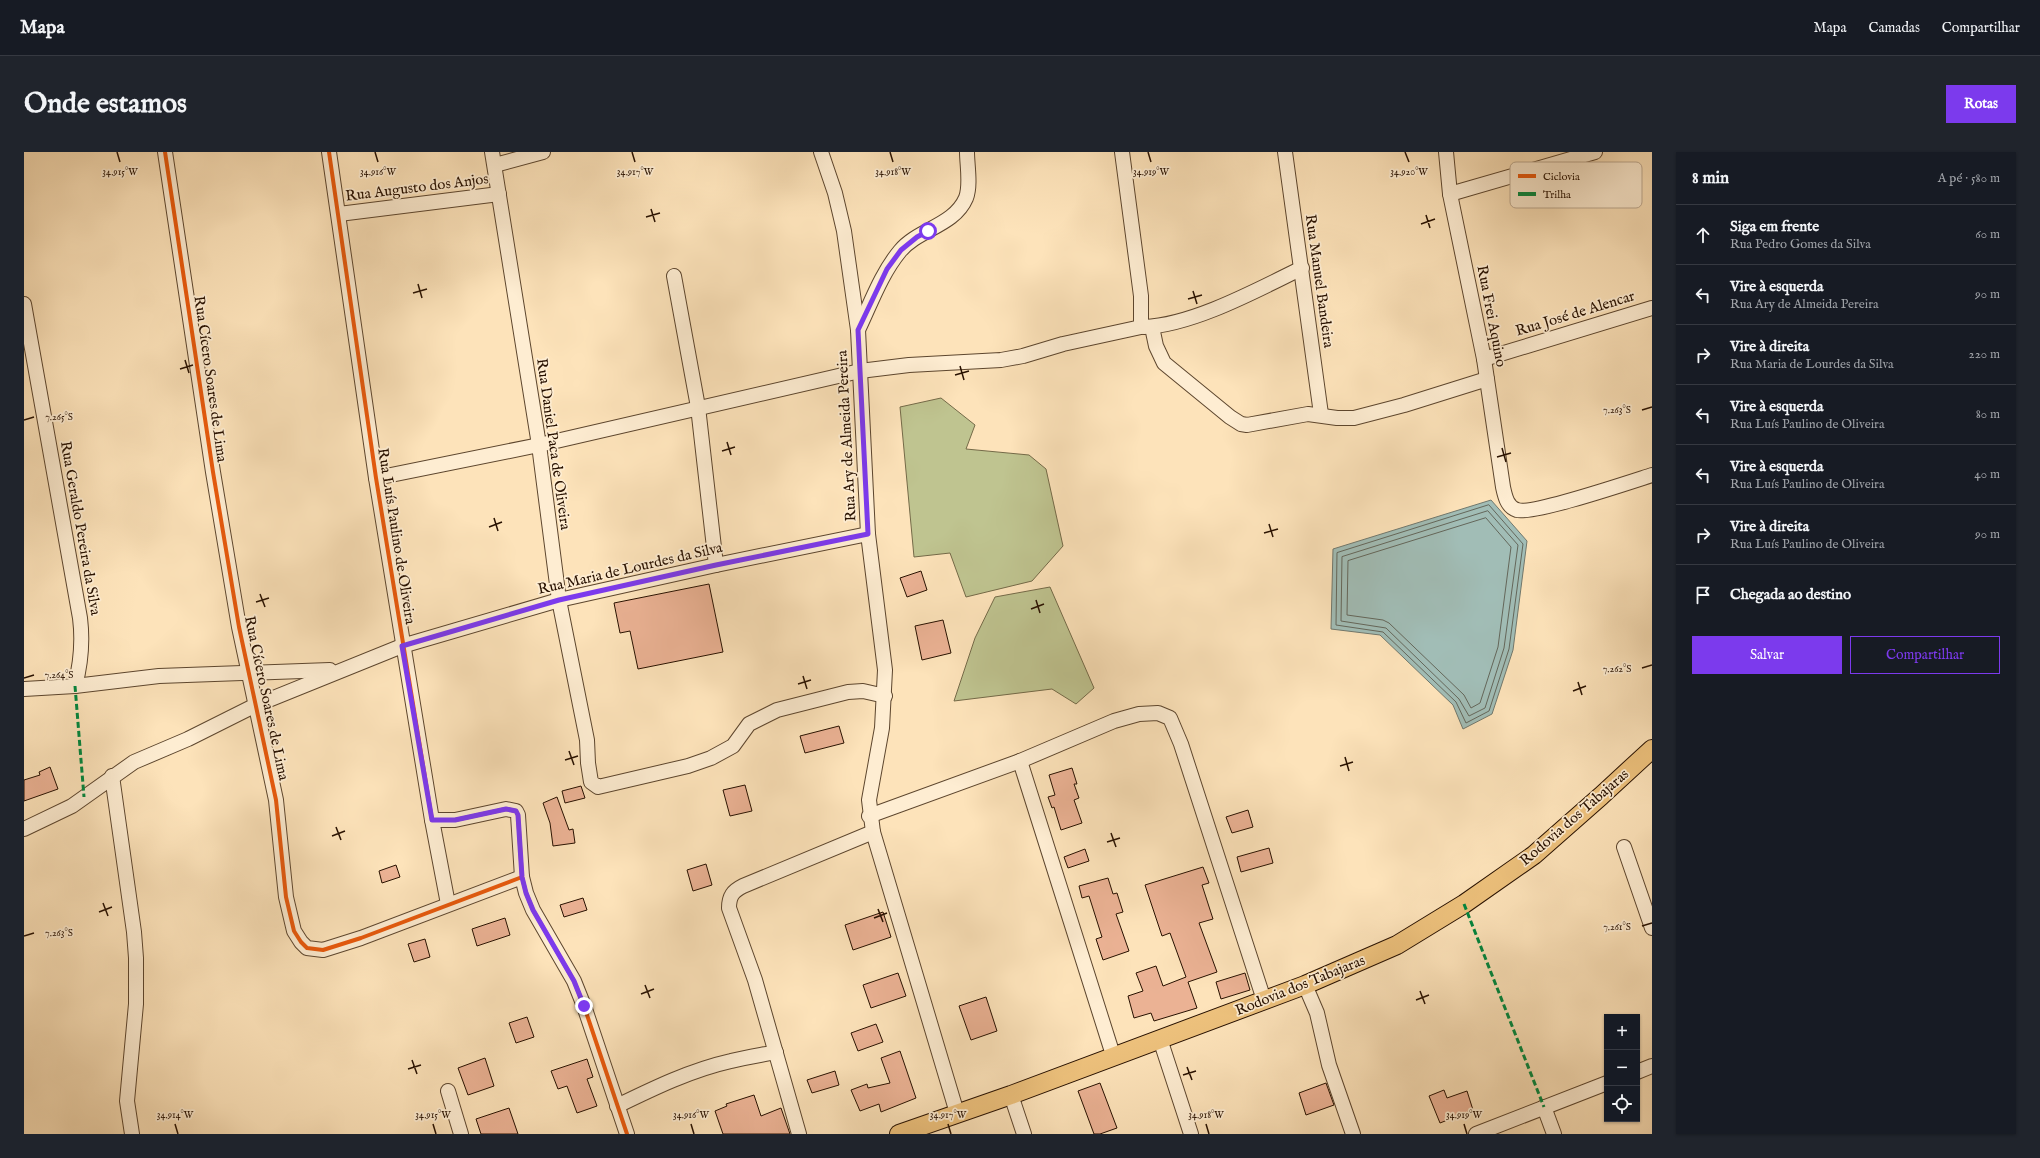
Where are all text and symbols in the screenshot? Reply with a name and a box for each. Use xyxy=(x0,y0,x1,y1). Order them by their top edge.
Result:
text: Mapa xyxy=(20,16,65,40)
text: Mapa xyxy=(1814,19,1846,37)
text: Camadas xyxy=(1868,19,1920,37)
text: Compartilhar xyxy=(1942,19,2020,37)
button: Rotas xyxy=(1946,85,2016,123)
text: Onde estamos xyxy=(24,87,187,122)
legend xyxy=(1510,162,1642,208)
text: 34.915°W xyxy=(102,166,138,179)
text: 34.916°W xyxy=(360,166,396,179)
text: 34.917°W xyxy=(617,166,654,179)
text: 34.918°W xyxy=(875,166,911,179)
text: 34.919°W xyxy=(1133,166,1170,179)
text: 34.920°W xyxy=(1390,166,1428,179)
text: 8 min xyxy=(1692,168,1729,189)
street label: Rua Augusto dos Anjos xyxy=(344,169,490,206)
text: Ciclovia xyxy=(1543,170,1580,184)
text: A pé · 580 m xyxy=(1938,170,2000,187)
text: Trilha xyxy=(1543,188,1571,202)
street label: Rua Manuel Bandeira xyxy=(1301,213,1338,350)
text: Siga em frente xyxy=(1730,217,1819,236)
route start xyxy=(919,222,937,240)
icon: ahead xyxy=(1692,224,1714,246)
text: 60 m xyxy=(1975,226,2000,243)
text: Rua Pedro Gomes da Silva xyxy=(1730,236,1871,253)
street label: Rua Frei Aquino xyxy=(1472,264,1511,369)
text: Vire à esquerda xyxy=(1730,277,1823,296)
icon: left xyxy=(1692,284,1714,306)
street label: Rua José de Alencar xyxy=(1513,286,1638,341)
text: 90 m xyxy=(1975,286,2000,303)
street label: Rua Cícero Soares de Lima xyxy=(189,295,232,464)
text: Rua Ary de Almeida Pereira xyxy=(1730,296,1879,313)
text: Vire à direita xyxy=(1730,337,1809,356)
icon: right xyxy=(1692,344,1714,366)
text: 220 m xyxy=(1969,346,2000,363)
street label: Rua Ary de Almeida Pereira xyxy=(832,349,860,522)
text: Rua Maria de Lourdes da Silva xyxy=(1730,356,1894,373)
street label: Rua Daniel Paca de Oliveira xyxy=(532,357,575,532)
text: Vire à esquerda xyxy=(1730,397,1823,416)
text: 7.263°S xyxy=(1603,404,1631,417)
icon: left xyxy=(1692,404,1714,426)
text: 80 m xyxy=(1976,406,2000,423)
text: 7.265°S xyxy=(45,411,73,424)
text: Rua Luís Paulino de Oliveira xyxy=(1730,416,1885,433)
street label: Rua Geraldo Pereira da Silva xyxy=(56,439,105,617)
street label: Rua Luís Paulino de Oliveira xyxy=(373,447,420,626)
text: Vire à esquerda xyxy=(1730,457,1823,476)
icon: left xyxy=(1692,464,1714,486)
text: 40 m xyxy=(1974,466,2000,483)
text: Rua Luís Paulino de Oliveira xyxy=(1730,476,1885,493)
text: Vire à direita xyxy=(1730,517,1809,536)
icon: right xyxy=(1692,524,1714,546)
text: 90 m xyxy=(1975,526,2000,543)
text: Rua Luís Paulino de Oliveira xyxy=(1730,536,1885,553)
street label: Rua Maria de Lourdes da Silva xyxy=(536,538,725,599)
icon: arrive xyxy=(1692,584,1714,606)
text: Chegada ao destino xyxy=(1730,585,1851,604)
street label: Rua Cícero Soares de Lima xyxy=(240,614,293,783)
button: Salvar xyxy=(1692,636,1842,674)
button: Compartilhar xyxy=(1850,636,2000,674)
text: 7.262°S xyxy=(1603,663,1631,676)
text: 7.264°S xyxy=(45,669,73,682)
street label: Rodovia dos Tabajaras xyxy=(1516,765,1633,870)
text: 7.261°S xyxy=(1603,921,1631,934)
text: 7.263°S xyxy=(45,927,73,940)
street label: Rodovia dos Tabajaras xyxy=(1232,951,1368,1020)
route end xyxy=(575,997,593,1015)
map controls xyxy=(1604,1014,1640,1122)
button: + xyxy=(1604,1014,1640,1050)
button: − xyxy=(1604,1050,1640,1086)
button: locate xyxy=(1604,1086,1640,1122)
text: 34.914°W xyxy=(157,1109,194,1122)
text: 34.915°W xyxy=(415,1109,451,1122)
text: 34.916°W xyxy=(673,1109,709,1122)
text: 34.917°W xyxy=(930,1109,967,1122)
text: 34.918°W xyxy=(1188,1109,1224,1122)
text: 34.919°W xyxy=(1446,1109,1483,1122)

